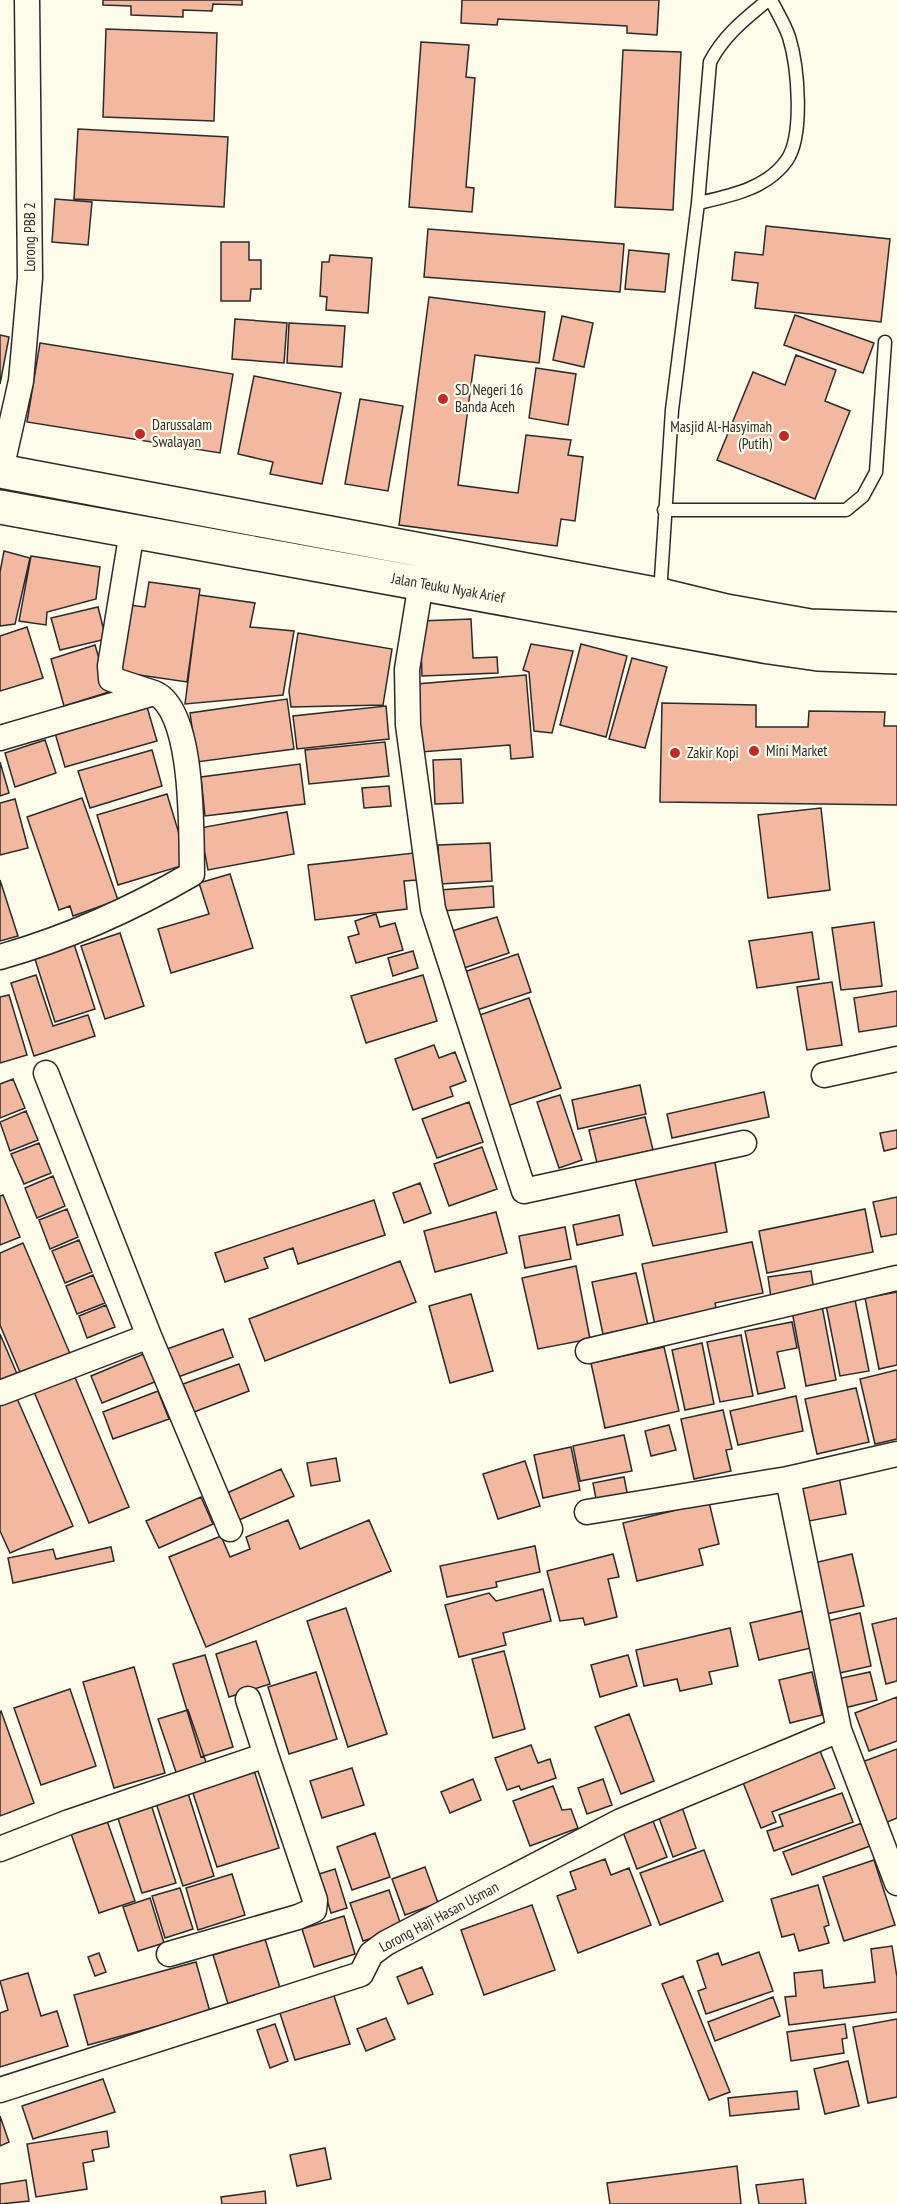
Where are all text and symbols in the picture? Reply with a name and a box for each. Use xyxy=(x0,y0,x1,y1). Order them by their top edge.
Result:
street label: Lorong PBB 2 xyxy=(20,202,39,272)
place label: SD Negeri 16 Banda Aceh xyxy=(455,380,524,416)
marker: SD Negeri 16 Banda Aceh xyxy=(436,392,450,406)
place label: Darussalam Swalayan xyxy=(152,415,212,451)
place label: Masjid Al-Hasyimah (Putih) xyxy=(670,417,773,453)
marker: Darussalam Swalayan xyxy=(133,427,147,441)
marker: Masjid Al-Hasyimah (Putih) xyxy=(777,429,791,443)
street label: Jalan Teuku Nyak Arief xyxy=(389,568,507,607)
place label: Mini Market xyxy=(766,741,828,760)
place label: Zakir Kopi xyxy=(687,743,739,762)
marker: Mini Market xyxy=(747,744,761,758)
marker: Zakir Kopi xyxy=(668,746,682,760)
street label: Lorong Haji Hasan Usman xyxy=(376,1877,502,1956)

